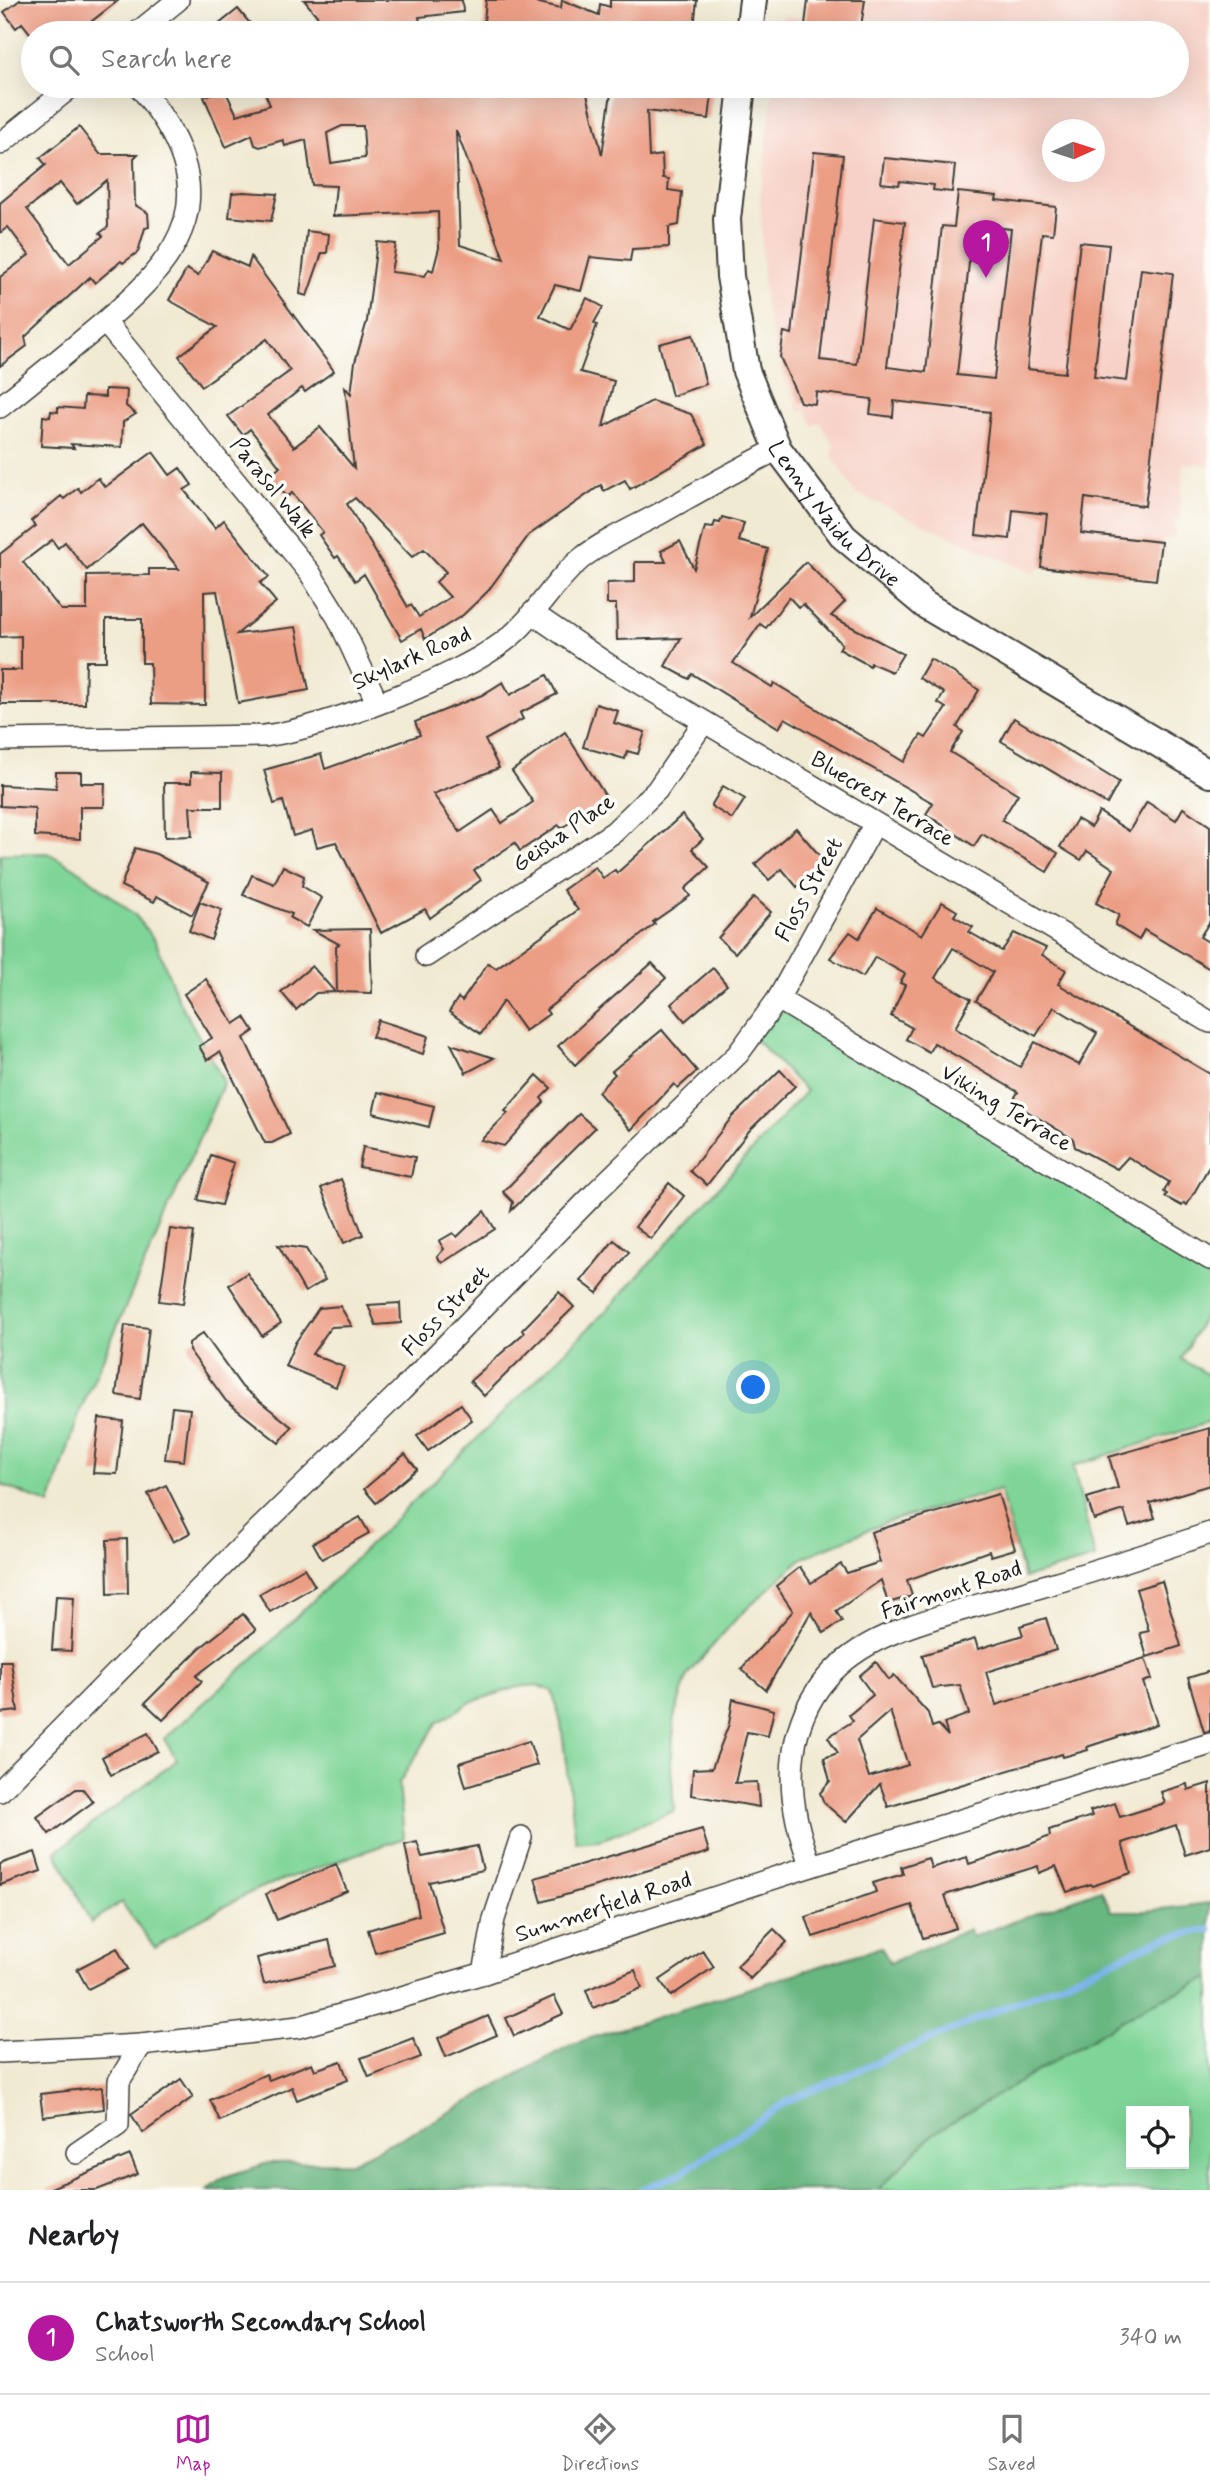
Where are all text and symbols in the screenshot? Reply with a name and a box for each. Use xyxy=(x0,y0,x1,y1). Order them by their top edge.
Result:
search box xyxy=(21,21,1189,98)
icon: search xyxy=(45,41,83,79)
text: Search here xyxy=(101,43,232,77)
north arrow xyxy=(1042,119,1105,182)
pin: 1 xyxy=(963,220,1009,278)
street label: Parasol Walk xyxy=(222,431,322,545)
street label: Lenny Naidu Drive xyxy=(760,437,906,595)
street label: Skylark Road xyxy=(348,619,476,698)
street label: Bluecrest Terrace xyxy=(805,745,960,855)
street label: Geisha Place xyxy=(507,787,622,880)
street label: Floss Street xyxy=(769,832,851,948)
street label: Viking Terrace xyxy=(935,1058,1077,1160)
street label: Floss Street xyxy=(396,1260,497,1363)
your location xyxy=(736,1370,770,1404)
street label: Fairmont Road xyxy=(877,1554,1026,1628)
street label: Summerfield Road xyxy=(512,1865,695,1951)
map controls xyxy=(1126,2106,1189,2169)
button: locate xyxy=(1126,2106,1189,2169)
text: Nearby xyxy=(28,2216,119,2255)
text: Chatsworth Secondary School xyxy=(95,2306,426,2340)
text: 1 xyxy=(46,2323,56,2353)
text: 340 m xyxy=(1119,2323,1182,2353)
text: School xyxy=(95,2340,155,2370)
tab: Map xyxy=(174,2410,212,2477)
tab: Directions xyxy=(561,2410,639,2477)
tab: Saved xyxy=(988,2410,1036,2477)

